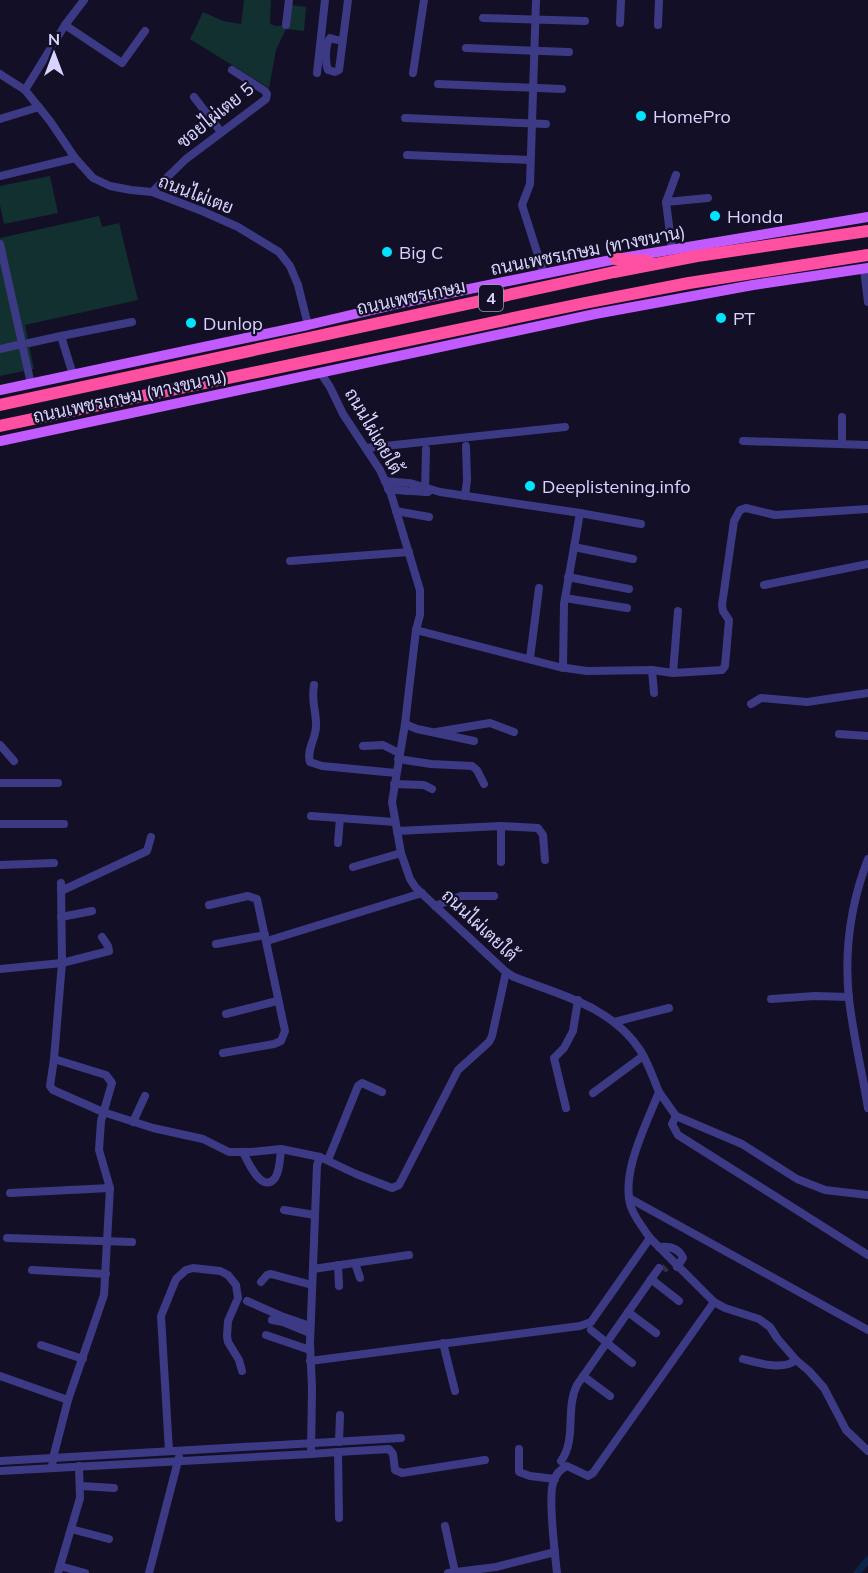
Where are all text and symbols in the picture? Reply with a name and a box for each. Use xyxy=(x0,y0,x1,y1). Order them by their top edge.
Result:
north arrow xyxy=(24,24,84,84)
text: N xyxy=(48,29,60,49)
street label: ซอยไผ่เตย 5 xyxy=(171,76,258,153)
place label: HomePro xyxy=(653,105,731,128)
marker: HomePro xyxy=(634,109,648,123)
street label: ถนนไผ่เตย xyxy=(155,168,237,219)
place label: Honda xyxy=(727,205,783,228)
marker: Honda xyxy=(708,209,722,223)
street label: ถนนเพชรเกษม (ทางขนาน) xyxy=(489,220,687,280)
place label: Big C xyxy=(399,241,443,264)
marker: Big C xyxy=(380,245,394,259)
street label: ถนนเพชรเกษม xyxy=(354,274,468,320)
road number: 4 xyxy=(479,285,503,311)
place label: PT xyxy=(733,307,755,330)
marker: PT xyxy=(714,311,728,325)
place label: Dunlop xyxy=(203,312,263,335)
marker: Dunlop xyxy=(184,316,198,330)
street label: ถนนเพชรเกษม (ทางขนาน) xyxy=(31,364,229,428)
street label: ถนนไผ่เตยใต้ xyxy=(340,383,409,479)
place label: Deeplistening.info xyxy=(542,475,691,498)
marker: Deeplistening.info xyxy=(523,479,537,493)
street label: ถนนไผ่เตยใต้ xyxy=(437,883,524,967)

